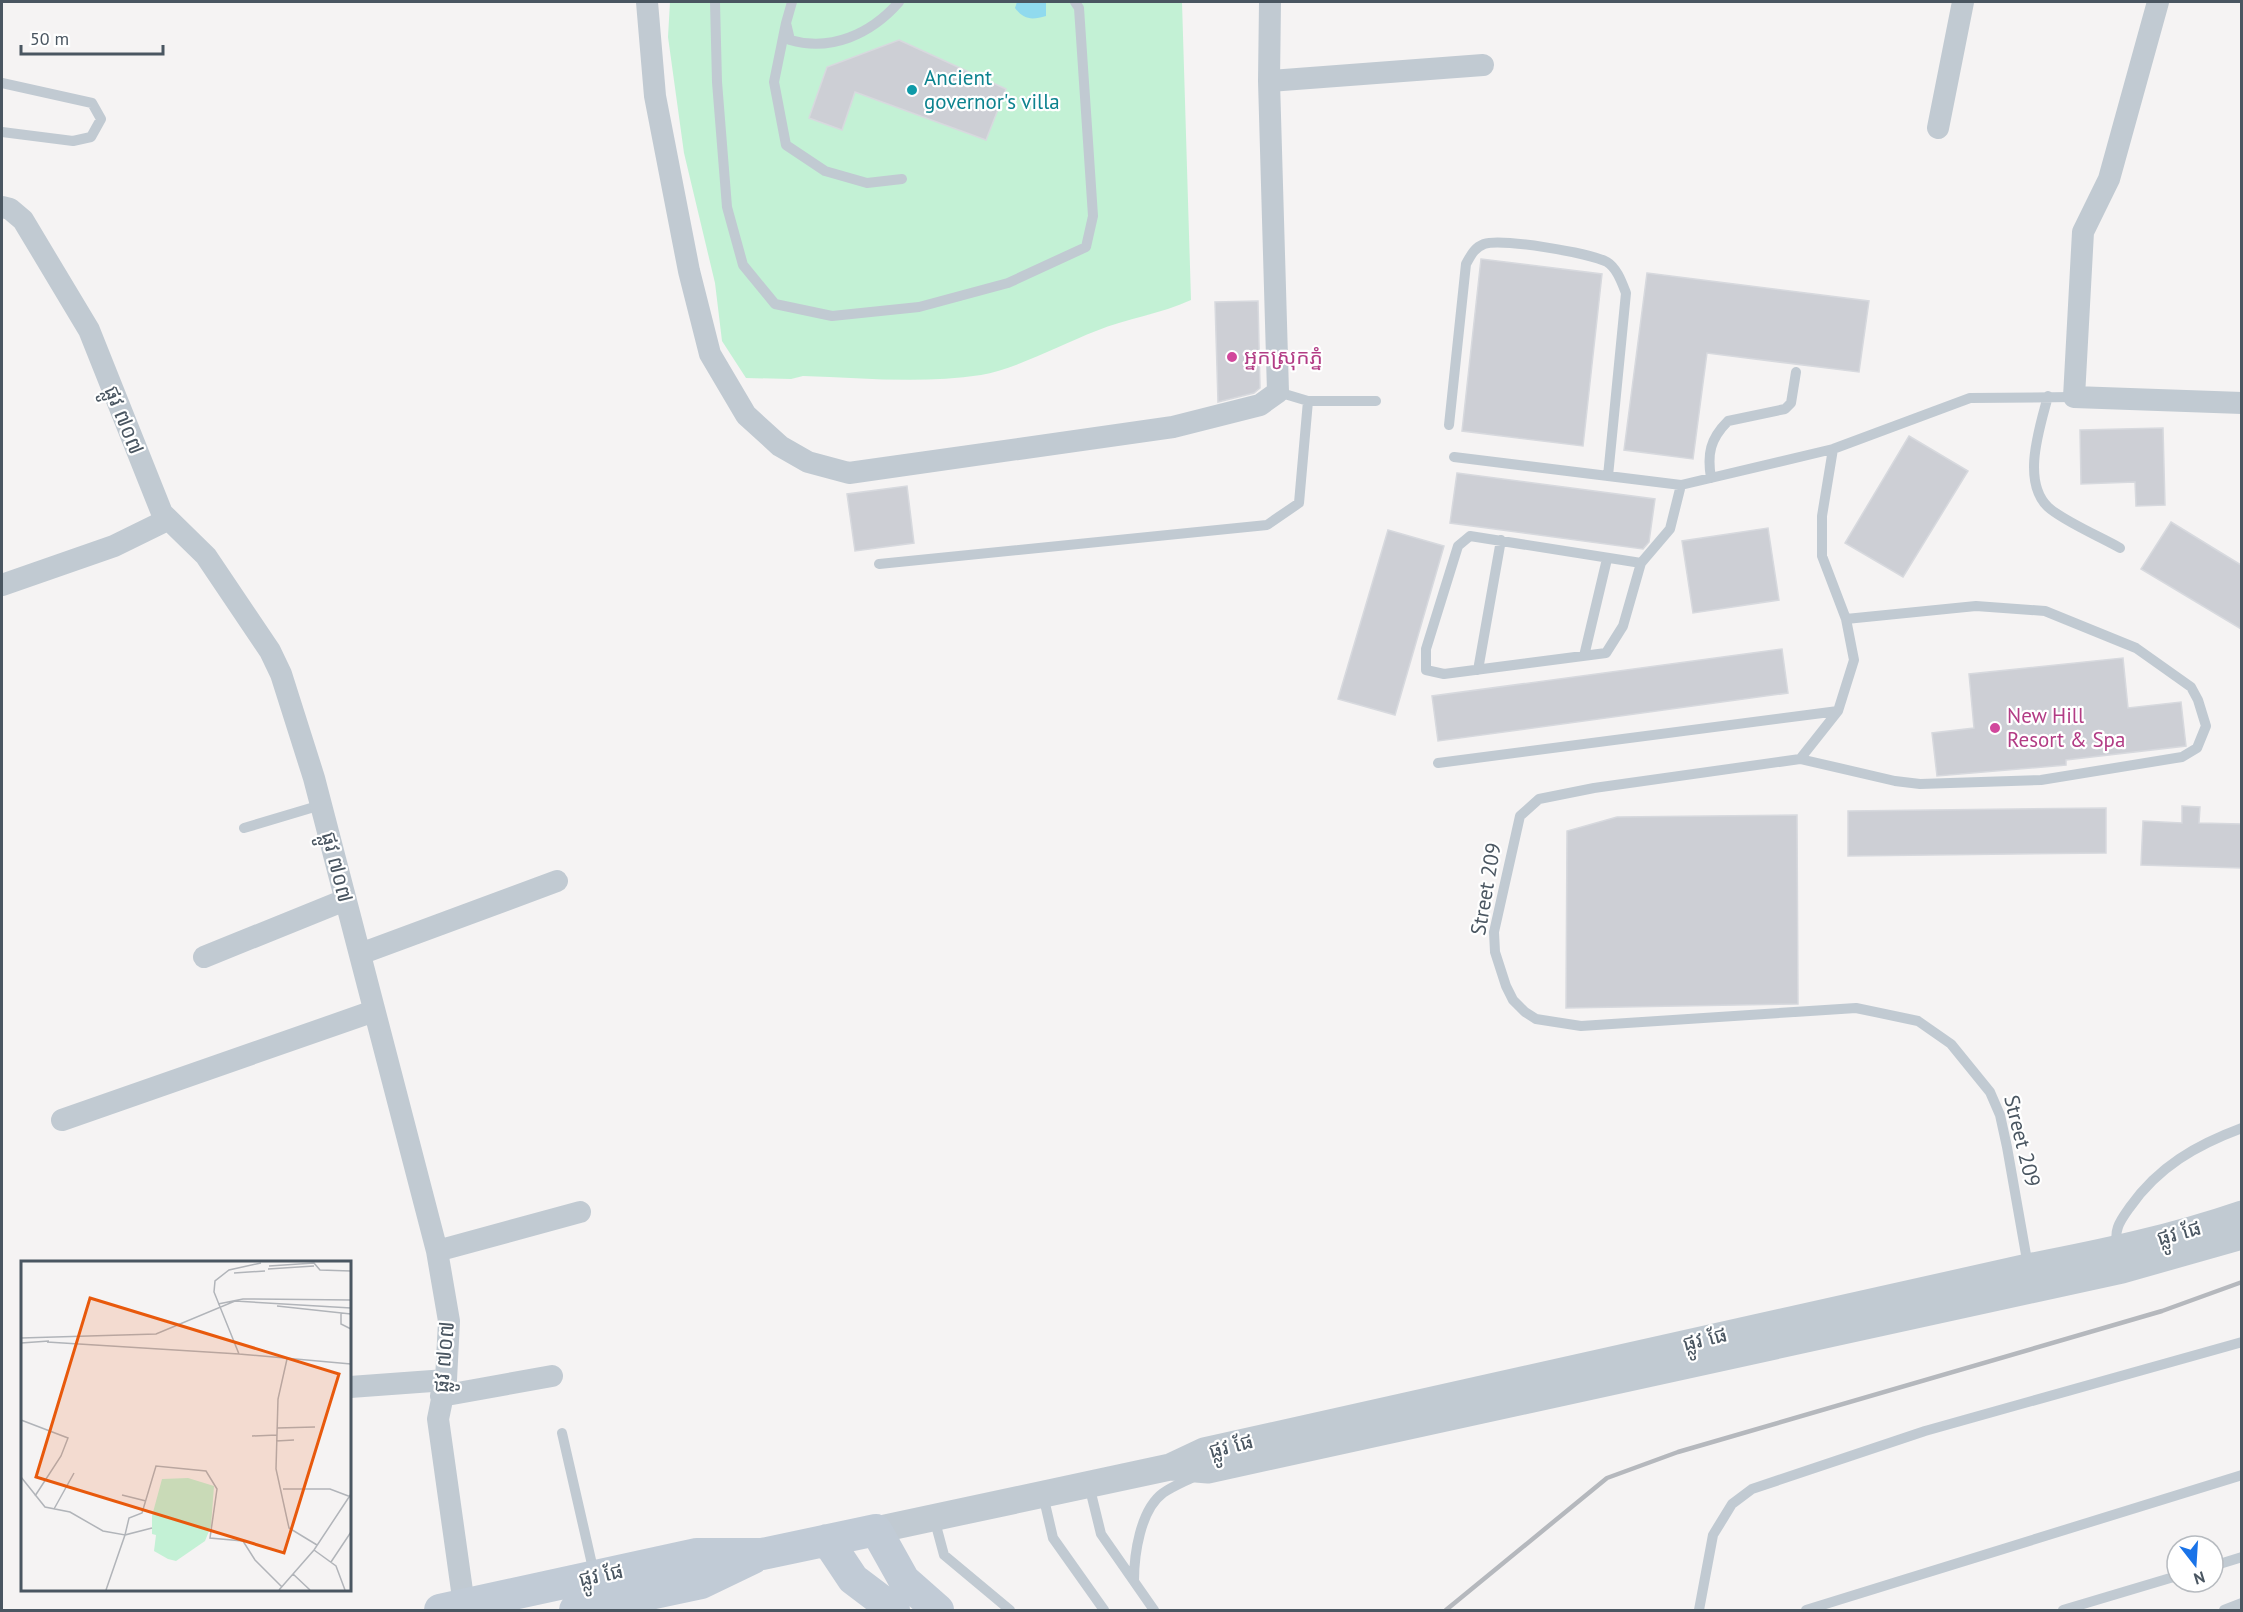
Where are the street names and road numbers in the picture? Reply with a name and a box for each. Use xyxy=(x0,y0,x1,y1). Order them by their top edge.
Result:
street label: ផ្លូវ ៧០៧ xyxy=(93,381,150,461)
street label: ផ្លូវ ៧០៧ xyxy=(310,829,359,907)
street label: Street 209 xyxy=(1464,840,1507,937)
street label: Street 209 xyxy=(1998,1092,2047,1190)
street label: ផ្លូវ ផែ xyxy=(2154,1214,2206,1257)
street label: ផ្លូវ ៧០៧ xyxy=(427,1320,466,1395)
street label: ផ្លូវ ផែ xyxy=(1680,1320,1731,1363)
street label: ផ្លូវ ផែ xyxy=(1206,1427,1258,1470)
street label: ផ្លូវ ផែ xyxy=(576,1557,627,1598)

